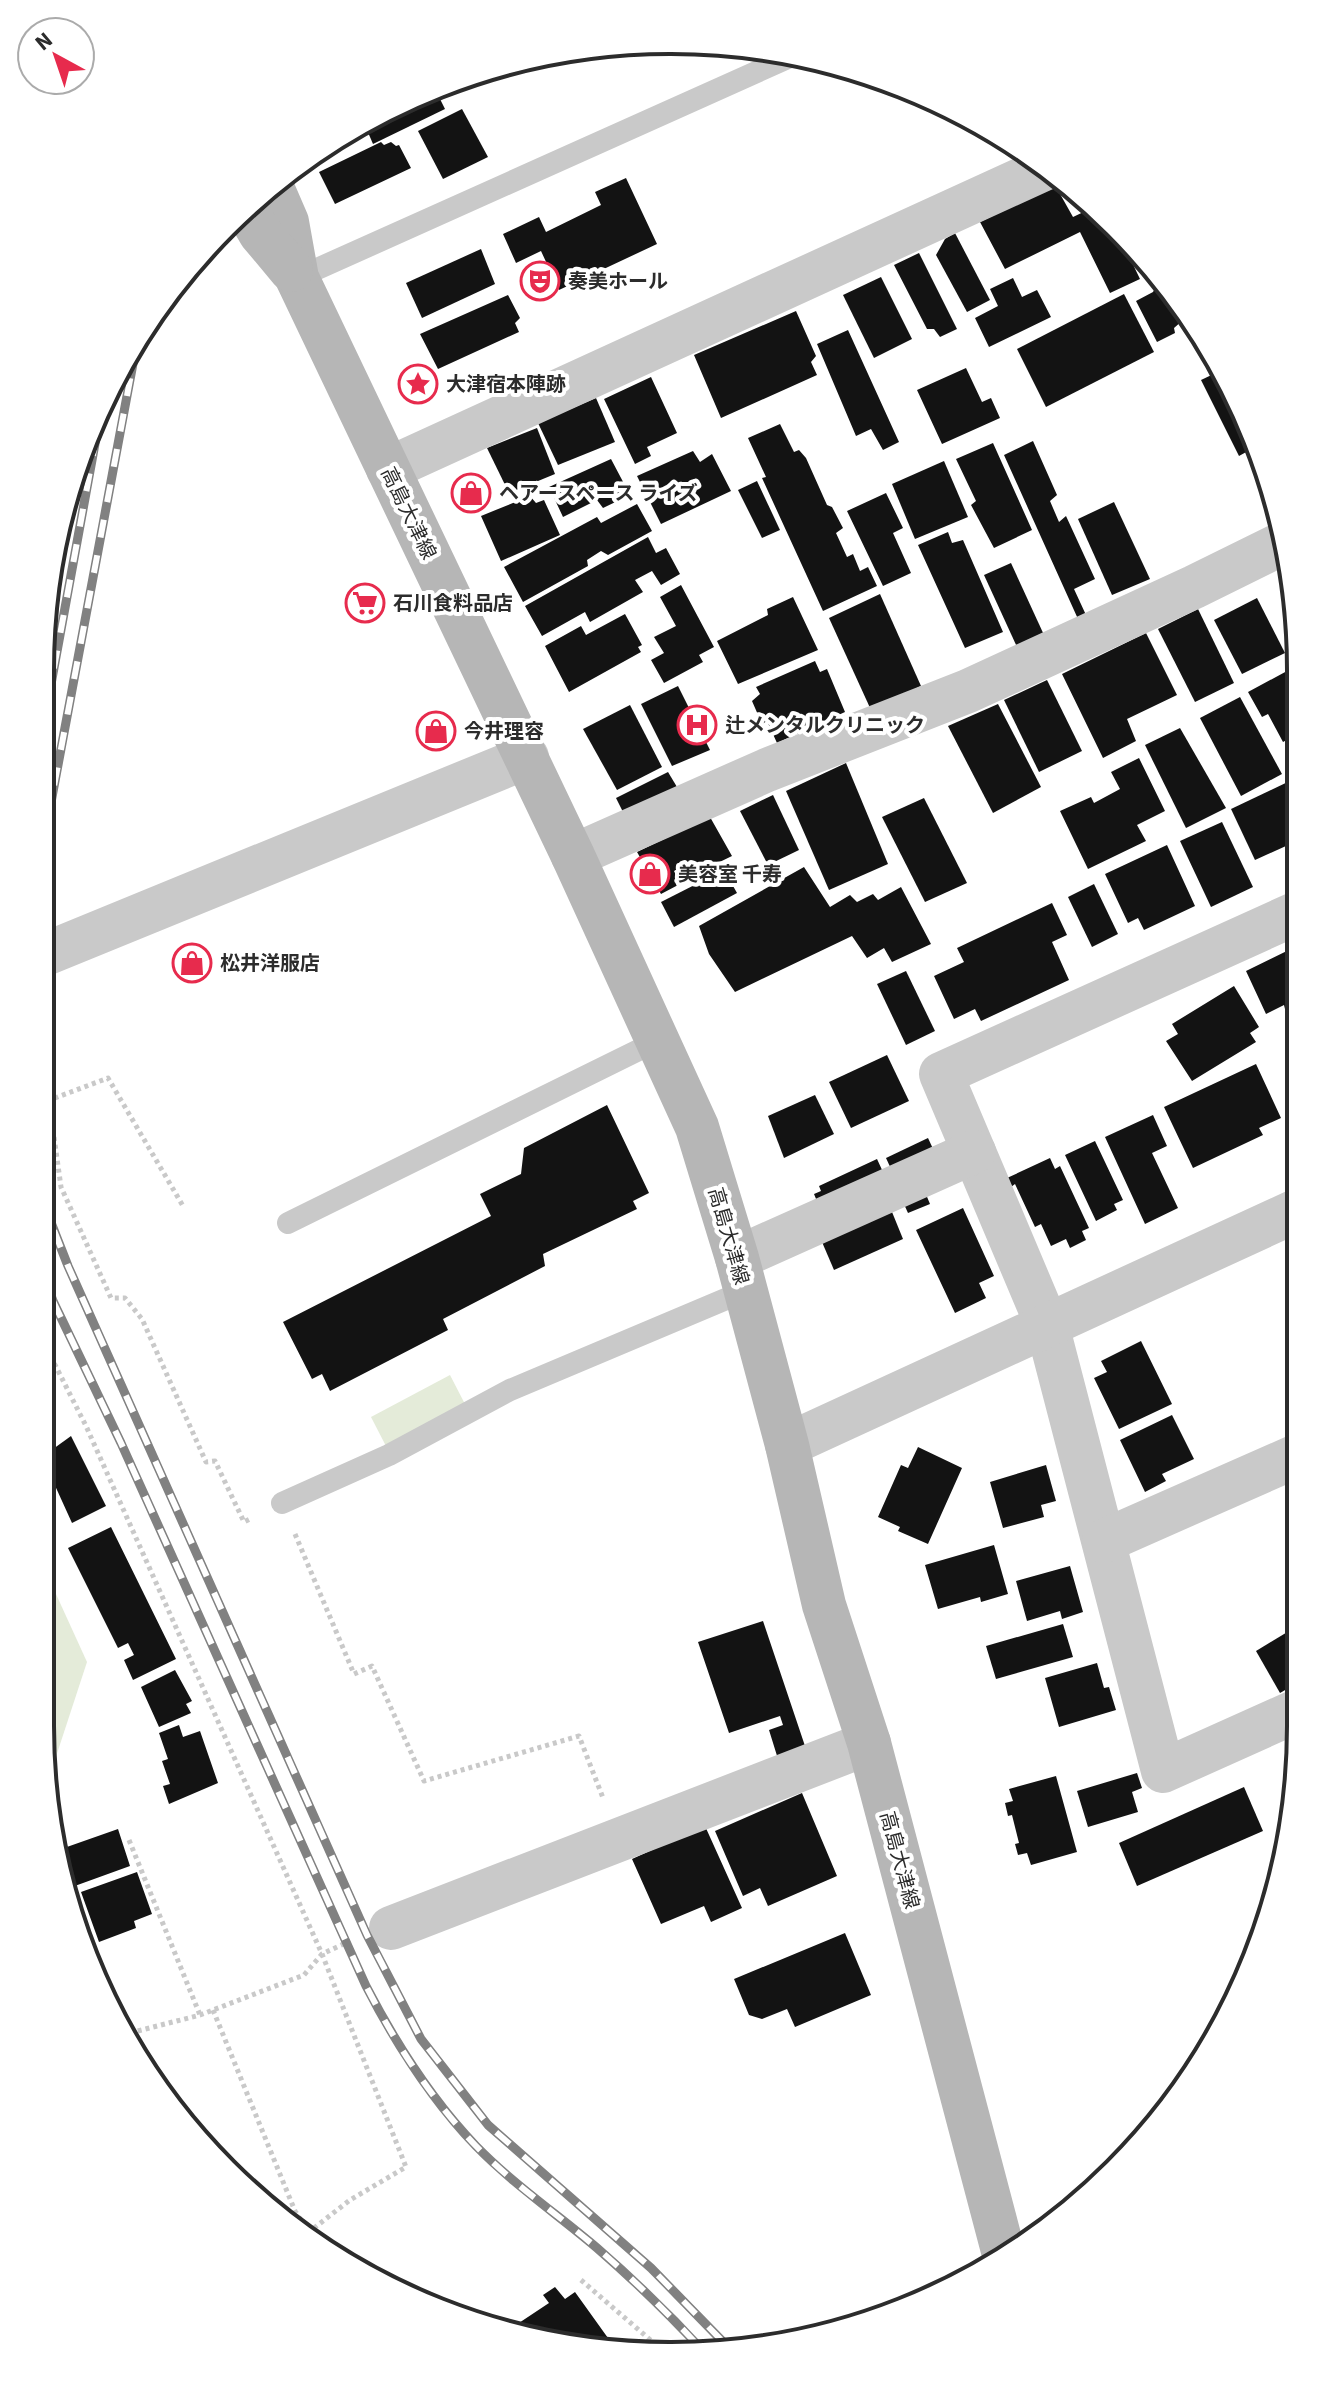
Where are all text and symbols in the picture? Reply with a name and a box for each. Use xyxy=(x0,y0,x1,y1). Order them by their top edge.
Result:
north arrow xyxy=(16,16,96,96)
text: N xyxy=(28,24,60,58)
theatre icon: 奏美ホール xyxy=(519,260,561,302)
place label: 奏美ホール xyxy=(568,268,668,296)
place icon: 大津宿本陣跡 xyxy=(397,363,439,405)
place label: 大津宿本陣跡 xyxy=(446,371,566,399)
street label: 高島大津線 xyxy=(374,462,443,565)
shop icon: ヘアースペース ライズ xyxy=(450,472,492,514)
place label: ヘアースペース ライズ xyxy=(499,480,698,508)
supermarket icon: 石川食料品店 xyxy=(344,582,386,624)
place label: 石川食料品店 xyxy=(393,590,513,618)
hospital icon: 辻メンタルクリニック xyxy=(676,704,718,746)
shop icon: 今井理容 xyxy=(415,710,457,752)
place label: 辻メンタルクリニック xyxy=(725,712,925,740)
place label: 今井理容 xyxy=(464,718,544,746)
shop icon: 美容室 千寿 xyxy=(629,853,671,895)
place label: 美容室 千寿 xyxy=(678,861,782,889)
shop icon: 松井洋服店 xyxy=(171,942,213,984)
place label: 松井洋服店 xyxy=(220,950,320,978)
street label: 高島大津線 xyxy=(701,1184,755,1288)
street label: 高島大津線 xyxy=(873,1808,925,1912)

